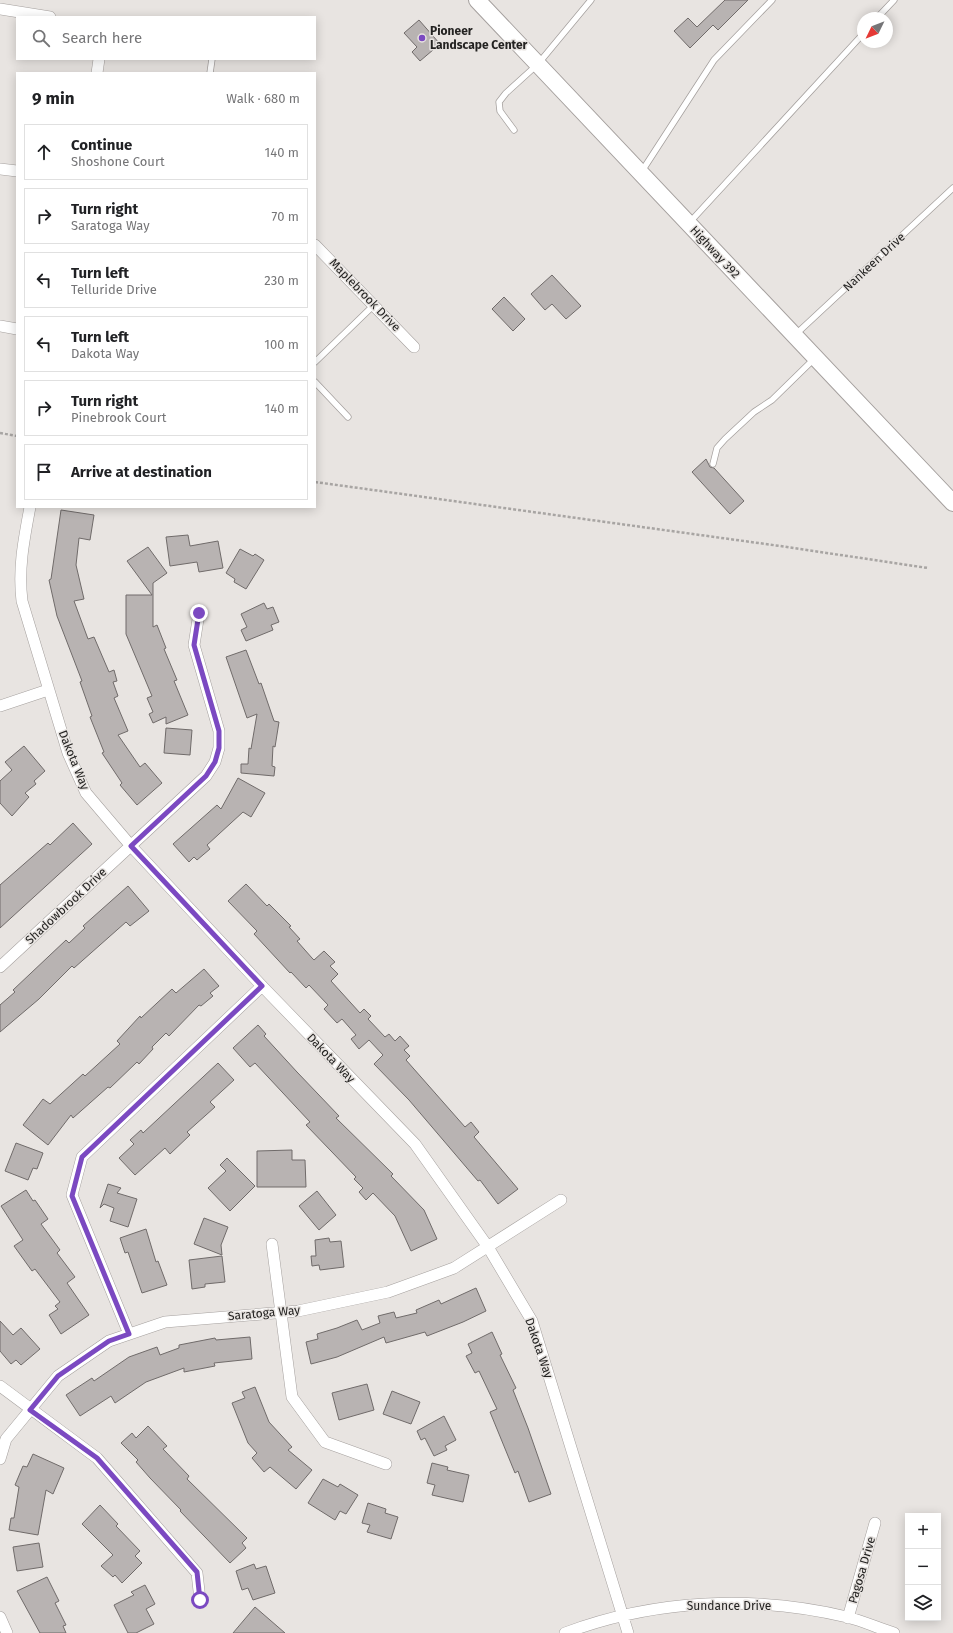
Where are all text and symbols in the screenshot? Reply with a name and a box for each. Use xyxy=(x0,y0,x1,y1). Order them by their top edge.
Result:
north arrow xyxy=(857,12,893,48)
search box xyxy=(16,16,316,60)
place label: Pioneer Landscape Center xyxy=(430,24,528,52)
icon: search xyxy=(30,27,52,49)
text: Search here xyxy=(62,29,142,47)
marker: Pioneer Landscape Center xyxy=(417,33,427,43)
text: 9 min xyxy=(32,88,75,109)
text: Walk · 680 m xyxy=(226,91,300,106)
text: Continue xyxy=(71,136,132,154)
icon: ahead xyxy=(33,141,55,163)
text: 140 m xyxy=(265,145,299,160)
text: Shoshone Court xyxy=(71,154,165,169)
text: Turn right xyxy=(71,200,138,218)
icon: right xyxy=(33,205,55,227)
text: 70 m xyxy=(272,209,299,224)
text: Saratoga Way xyxy=(71,218,150,233)
street label: Highway 392 xyxy=(687,223,743,281)
street label: Nankeen Drive xyxy=(840,230,908,294)
street label: Maplebrook Drive xyxy=(327,256,403,334)
text: Turn left xyxy=(71,264,129,282)
icon: left xyxy=(33,269,55,291)
text: 230 m xyxy=(264,273,299,288)
text: Telluride Drive xyxy=(71,282,157,297)
text: Turn left xyxy=(71,328,129,346)
icon: left xyxy=(33,333,55,355)
text: 100 m xyxy=(264,337,299,352)
text: Dakota Way xyxy=(71,346,139,361)
text: Turn right xyxy=(71,392,138,410)
icon: right xyxy=(33,397,55,419)
text: 140 m xyxy=(265,401,299,416)
text: Pinebrook Court xyxy=(71,410,166,425)
icon: arrive xyxy=(33,461,55,483)
text: Arrive at destination xyxy=(71,463,212,481)
route end xyxy=(190,604,208,622)
street label: Dakota Way xyxy=(56,728,92,792)
street label: Shadowbrook Drive xyxy=(23,865,109,947)
street label: Dakota Way xyxy=(304,1030,358,1086)
street label: Saratoga Way xyxy=(227,1303,301,1323)
street label: Dakota Way xyxy=(522,1316,556,1380)
map controls xyxy=(905,1513,941,1621)
button: + xyxy=(905,1513,941,1549)
street label: Pagosa Drive xyxy=(846,1535,878,1605)
button: − xyxy=(905,1549,941,1585)
button: layers xyxy=(905,1585,941,1621)
route start xyxy=(191,1591,209,1609)
street label: Sundance Drive xyxy=(687,1599,771,1613)

